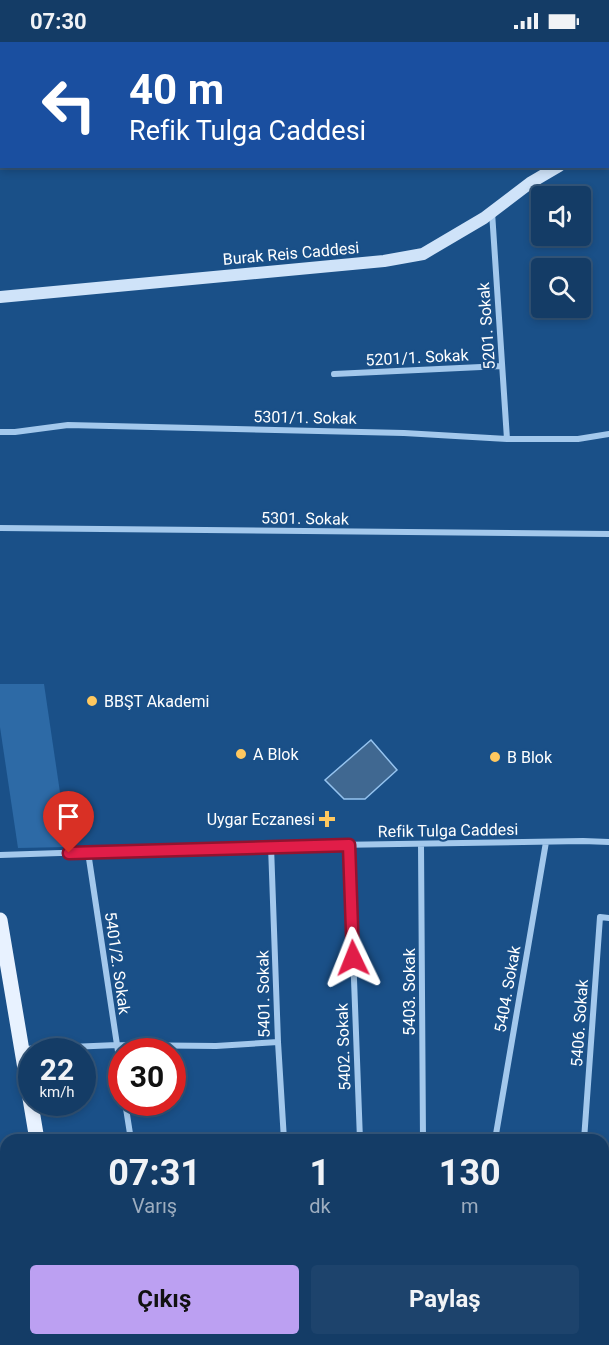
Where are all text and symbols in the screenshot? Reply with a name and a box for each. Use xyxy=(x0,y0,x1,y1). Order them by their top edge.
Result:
text: 07:30 xyxy=(30,9,87,34)
text: 40 m xyxy=(129,65,224,114)
icon: left xyxy=(30,66,108,144)
text: Refik Tulga Caddesi xyxy=(129,115,366,147)
map controls xyxy=(531,186,591,318)
button: sound xyxy=(531,186,591,246)
street label: Burak Reis Caddesi xyxy=(222,238,360,269)
button: search xyxy=(531,258,591,318)
street label: 5201. Sokak xyxy=(474,281,499,370)
street label: 5201/1. Sokak xyxy=(365,345,470,370)
street label: 5301/1. Sokak xyxy=(253,407,358,428)
street label: 5301. Sokak xyxy=(261,508,350,529)
place label: BBŞT Akademi xyxy=(104,692,209,711)
marker: BBŞT Akademi xyxy=(85,694,99,708)
place label: A Blok xyxy=(253,745,299,764)
marker: A Blok xyxy=(234,747,248,761)
place label: B Blok xyxy=(507,748,553,767)
marker: B Blok xyxy=(488,750,502,764)
pin xyxy=(43,791,94,853)
icon: arrive xyxy=(52,800,85,833)
place label: Uygar Eczanesi xyxy=(207,810,315,829)
marker: Uygar Eczanesi xyxy=(320,812,334,826)
street label: Refik Tulga Caddesi xyxy=(378,820,518,841)
street label: 5401/2. Sokak xyxy=(101,911,134,1016)
position arrow xyxy=(321,926,385,990)
street label: 5404. Sokak xyxy=(491,943,525,1034)
street label: 5403. Sokak xyxy=(400,947,419,1036)
street label: 5401. Sokak xyxy=(253,949,274,1038)
street label: 5406. Sokak xyxy=(567,978,592,1067)
street label: 5402. Sokak xyxy=(332,1002,355,1091)
speed limit sign: 30 xyxy=(108,1038,186,1116)
text: 22 xyxy=(40,1052,74,1087)
text: km/h xyxy=(39,1083,75,1101)
text: 07:31 xyxy=(108,1152,201,1194)
text: 1 xyxy=(310,1152,330,1194)
text: 130 xyxy=(439,1152,501,1194)
text: Varış xyxy=(132,1194,177,1218)
text: dk xyxy=(309,1194,331,1218)
text: m xyxy=(461,1194,479,1218)
button: Çıkış xyxy=(30,1265,299,1334)
button: Paylaş xyxy=(311,1265,579,1334)

